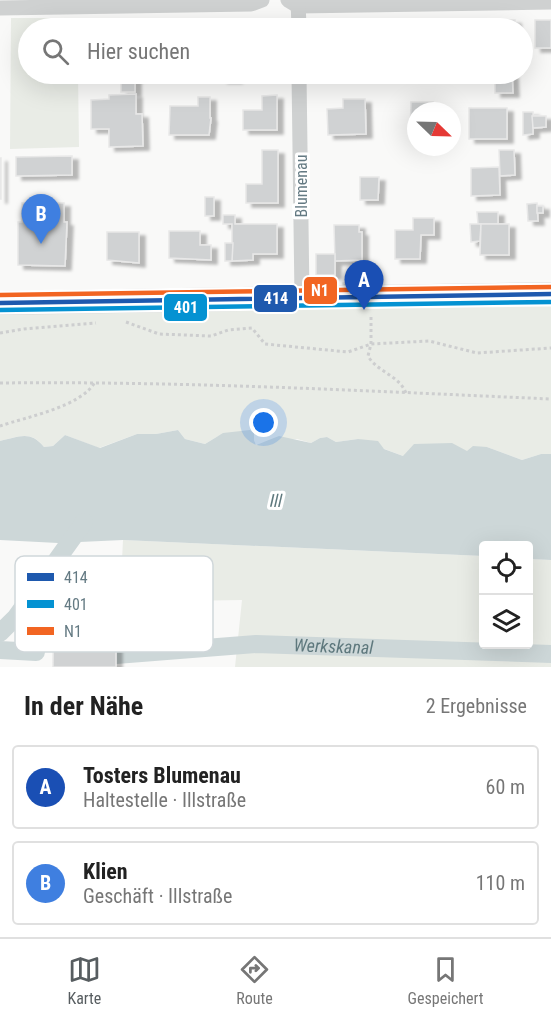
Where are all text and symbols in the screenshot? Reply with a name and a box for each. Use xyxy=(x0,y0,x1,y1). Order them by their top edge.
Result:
search box xyxy=(18,18,533,84)
icon: search xyxy=(39,35,72,68)
text: Hier suchen xyxy=(87,39,190,64)
north arrow xyxy=(407,102,461,156)
street label: Blumenau xyxy=(292,155,311,217)
pin: B xyxy=(22,194,60,244)
pin: A xyxy=(344,260,384,310)
line badge: N1 xyxy=(303,276,338,305)
text: N1 xyxy=(311,281,329,300)
line badge: 414 xyxy=(253,284,298,313)
text: 414 xyxy=(264,289,288,308)
line badge: 401 xyxy=(163,293,208,322)
text: 401 xyxy=(174,298,198,317)
your location xyxy=(249,408,278,437)
water label: Ill xyxy=(269,490,284,511)
map controls xyxy=(479,541,533,649)
button: locate xyxy=(479,541,533,595)
legend xyxy=(15,556,213,652)
text: 414 xyxy=(64,568,88,587)
text: 401 xyxy=(64,595,88,614)
button: layers xyxy=(479,595,533,649)
text: N1 xyxy=(64,622,82,641)
water label: Werkskanal xyxy=(293,634,375,658)
text: In der Nähe xyxy=(24,691,143,721)
text: 2 Ergebnisse xyxy=(426,694,527,718)
text: Tosters Blumenau xyxy=(83,763,241,788)
text: A xyxy=(40,775,51,799)
text: 60 m xyxy=(486,775,525,799)
text: Haltestelle · Illstraße xyxy=(83,788,246,812)
text: Klien xyxy=(83,859,128,884)
text: B xyxy=(40,871,51,895)
text: 110 m xyxy=(476,871,525,895)
text: Geschäft · Illstraße xyxy=(83,884,232,908)
tab: Karte xyxy=(67,953,101,1008)
tab: Route xyxy=(236,953,273,1008)
tab: Gespeichert xyxy=(408,953,484,1008)

